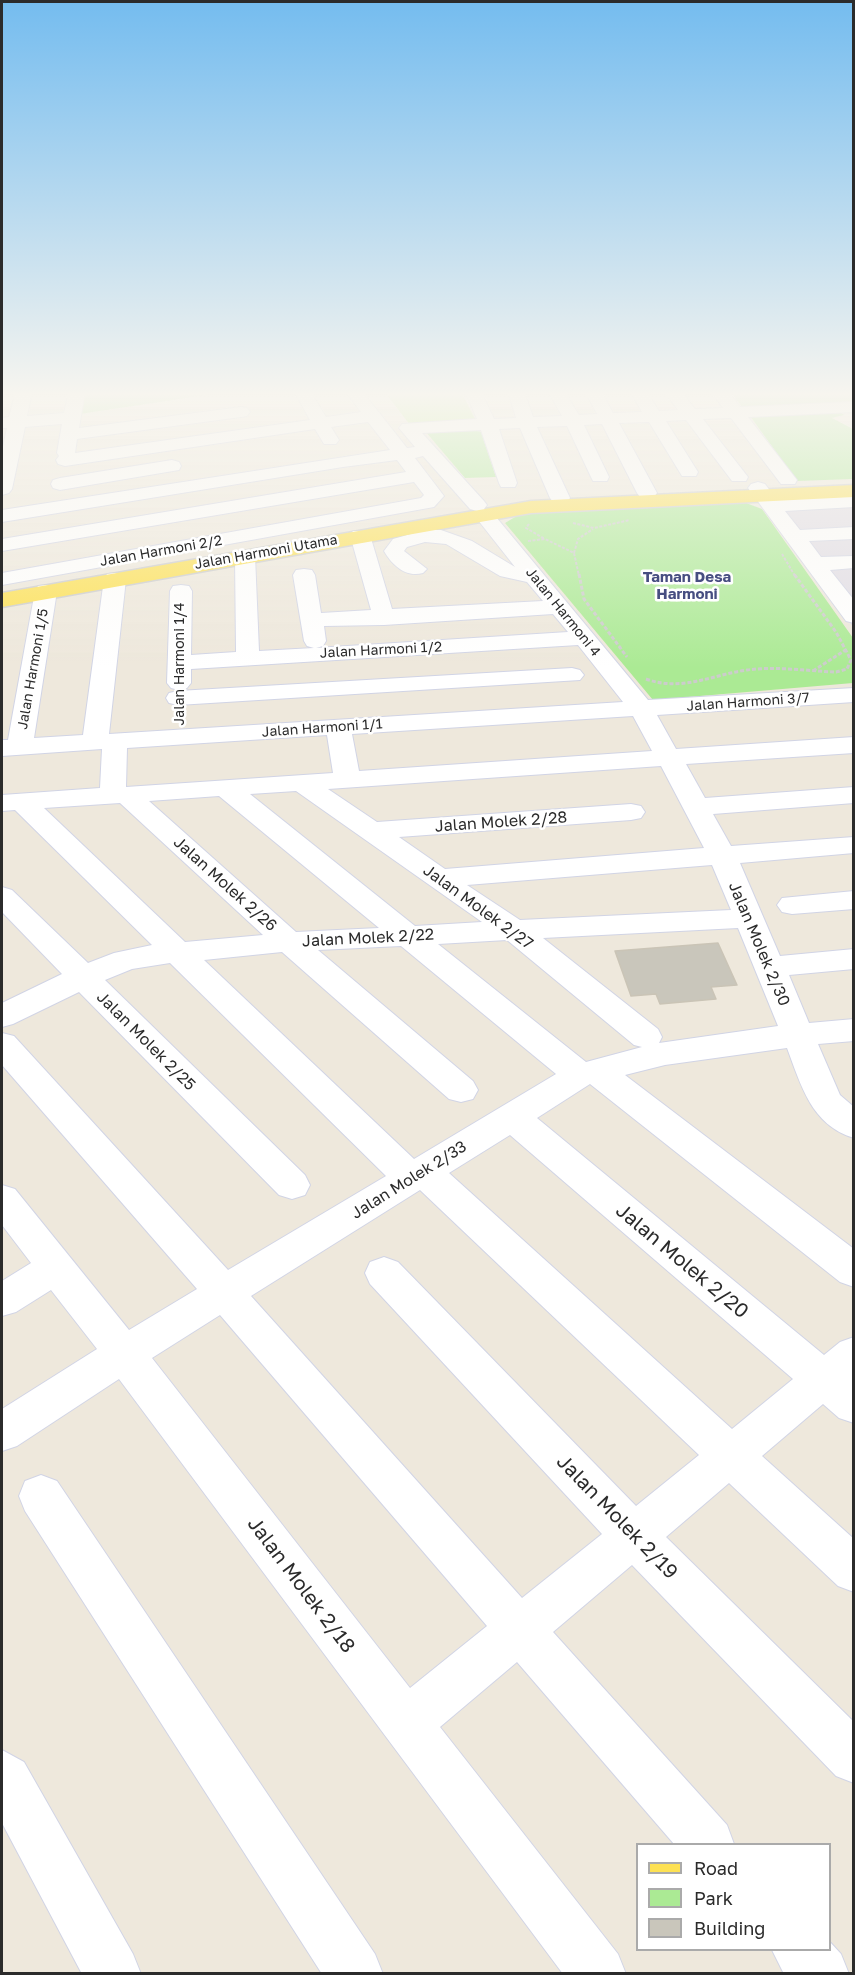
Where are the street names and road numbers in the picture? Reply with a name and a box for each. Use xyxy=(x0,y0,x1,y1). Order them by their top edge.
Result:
street label: Jalan Harmoni Utama xyxy=(193,531,339,573)
street label: Jalan Harmoni 2/2 xyxy=(99,532,223,570)
street label: Jalan Harmoni 4 xyxy=(522,564,604,660)
street label: Jalan Harmoni 1/4 xyxy=(172,603,188,725)
street label: Jalan Harmoni 1/5 xyxy=(14,607,52,731)
street label: Jalan Harmoni 1/2 xyxy=(319,638,443,662)
street label: Jalan Harmoni 3/7 xyxy=(686,689,810,715)
street label: Jalan Harmoni 1/1 xyxy=(261,715,383,741)
street label: Jalan Molek 2/28 xyxy=(434,808,568,836)
street label: Jalan Molek 2/26 xyxy=(169,833,281,935)
street label: Jalan Molek 2/27 xyxy=(419,861,537,953)
street label: Jalan Molek 2/30 xyxy=(724,879,794,1009)
street label: Jalan Molek 2/22 xyxy=(302,925,434,951)
street label: Jalan Molek 2/25 xyxy=(93,988,199,1094)
street label: Jalan Molek 2/33 xyxy=(348,1137,470,1223)
street label: Jalan Molek 2/20 xyxy=(611,1198,753,1324)
street label: Jalan Molek 2/19 xyxy=(552,1450,682,1584)
street label: Jalan Molek 2/18 xyxy=(242,1512,360,1658)

